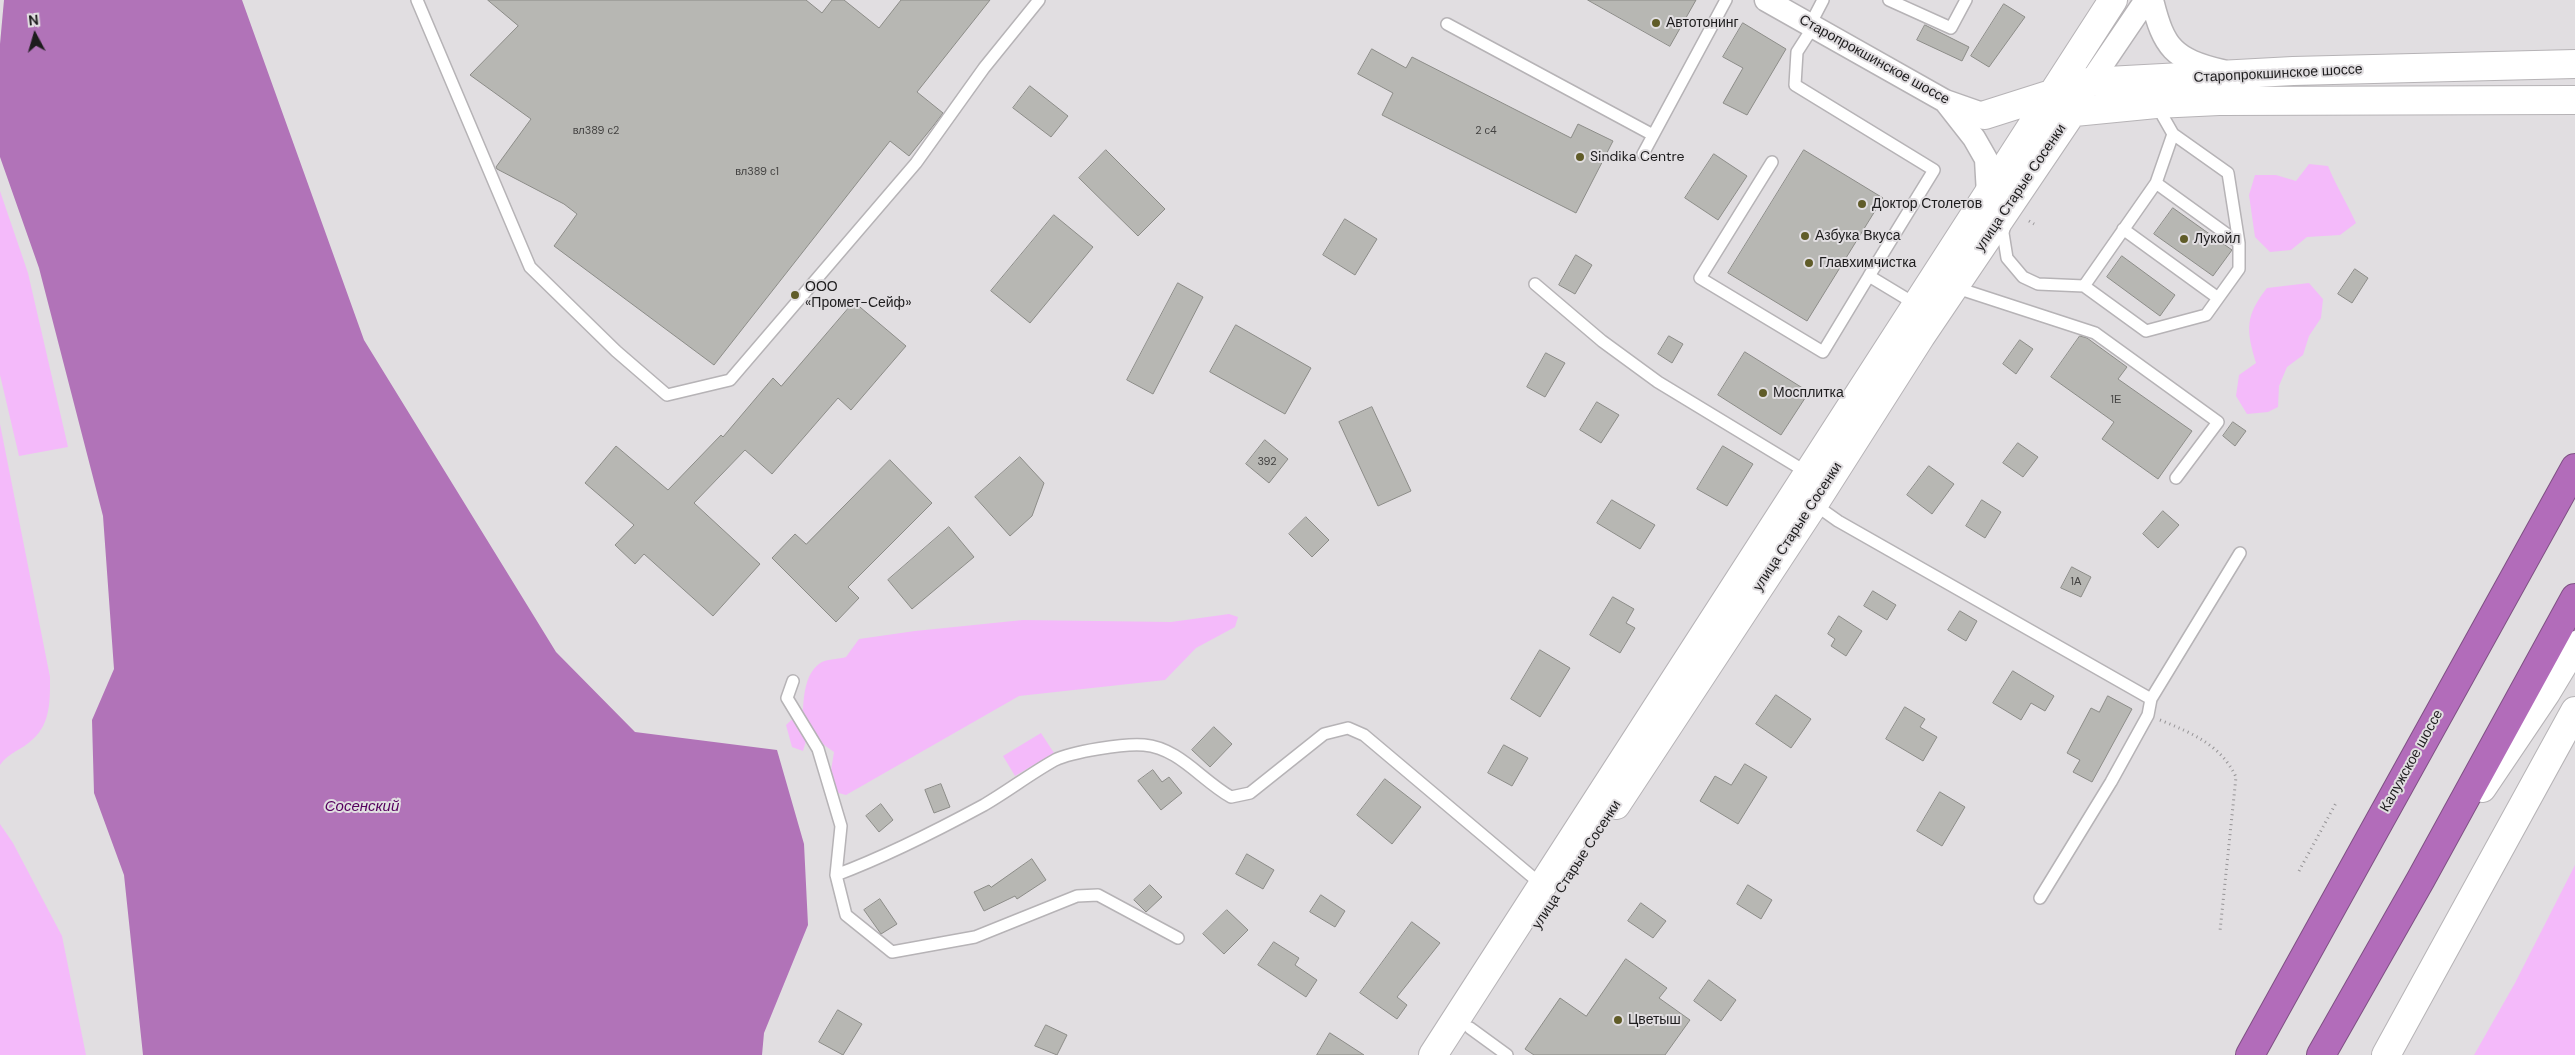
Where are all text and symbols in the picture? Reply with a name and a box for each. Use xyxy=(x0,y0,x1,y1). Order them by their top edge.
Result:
north arrow xyxy=(10,10,60,60)
text: N xyxy=(27,11,39,30)
street label: Старопрокшинское шоссе xyxy=(1796,12,1952,108)
place label: Автотонинг xyxy=(1666,15,1739,31)
marker: Автотонинг xyxy=(1650,17,1662,29)
street label: Старопрокшинское шоссе xyxy=(2193,61,2363,87)
street label: улица Старые Сосенки xyxy=(1972,121,2070,255)
house number: вл389 с2 xyxy=(573,124,619,138)
house number: 2 с4 xyxy=(1475,124,1497,138)
place label: Sindika Centre xyxy=(1590,149,1684,165)
marker: Sindika Centre xyxy=(1574,151,1586,163)
house number: вл389 с1 xyxy=(735,165,779,179)
place label: Доктор Столетов xyxy=(1872,196,1982,212)
marker: Доктор Столетов xyxy=(1856,198,1868,210)
place label: Азбука Вкуса xyxy=(1815,228,1901,244)
marker: Азбука Вкуса xyxy=(1799,230,1811,242)
place label: Лукойл xyxy=(2194,231,2240,247)
marker: Лукойл xyxy=(2178,233,2190,245)
place label: Главхимчистка xyxy=(1819,255,1916,271)
marker: Главхимчистка xyxy=(1803,257,1815,269)
place label: ООО «Промет-Сейф» xyxy=(805,279,911,312)
marker: ООО «Промет-Сейф» xyxy=(789,289,801,301)
place label: Мосплитка xyxy=(1773,385,1844,401)
marker: Мосплитка xyxy=(1757,387,1769,399)
house number: 1Е xyxy=(2111,393,2121,407)
house number: 392 xyxy=(1257,455,1277,469)
street label: улица Старые Сосенки xyxy=(1750,459,1846,595)
house number: 1А xyxy=(2071,575,2081,589)
street label: Калужское шоссе xyxy=(2377,707,2447,815)
street label: улица Старые Сосенки xyxy=(1529,797,1625,933)
water label: Сосенский xyxy=(325,798,399,816)
place label: Цветыш xyxy=(1628,1012,1681,1028)
marker: Цветыш xyxy=(1612,1014,1624,1026)

